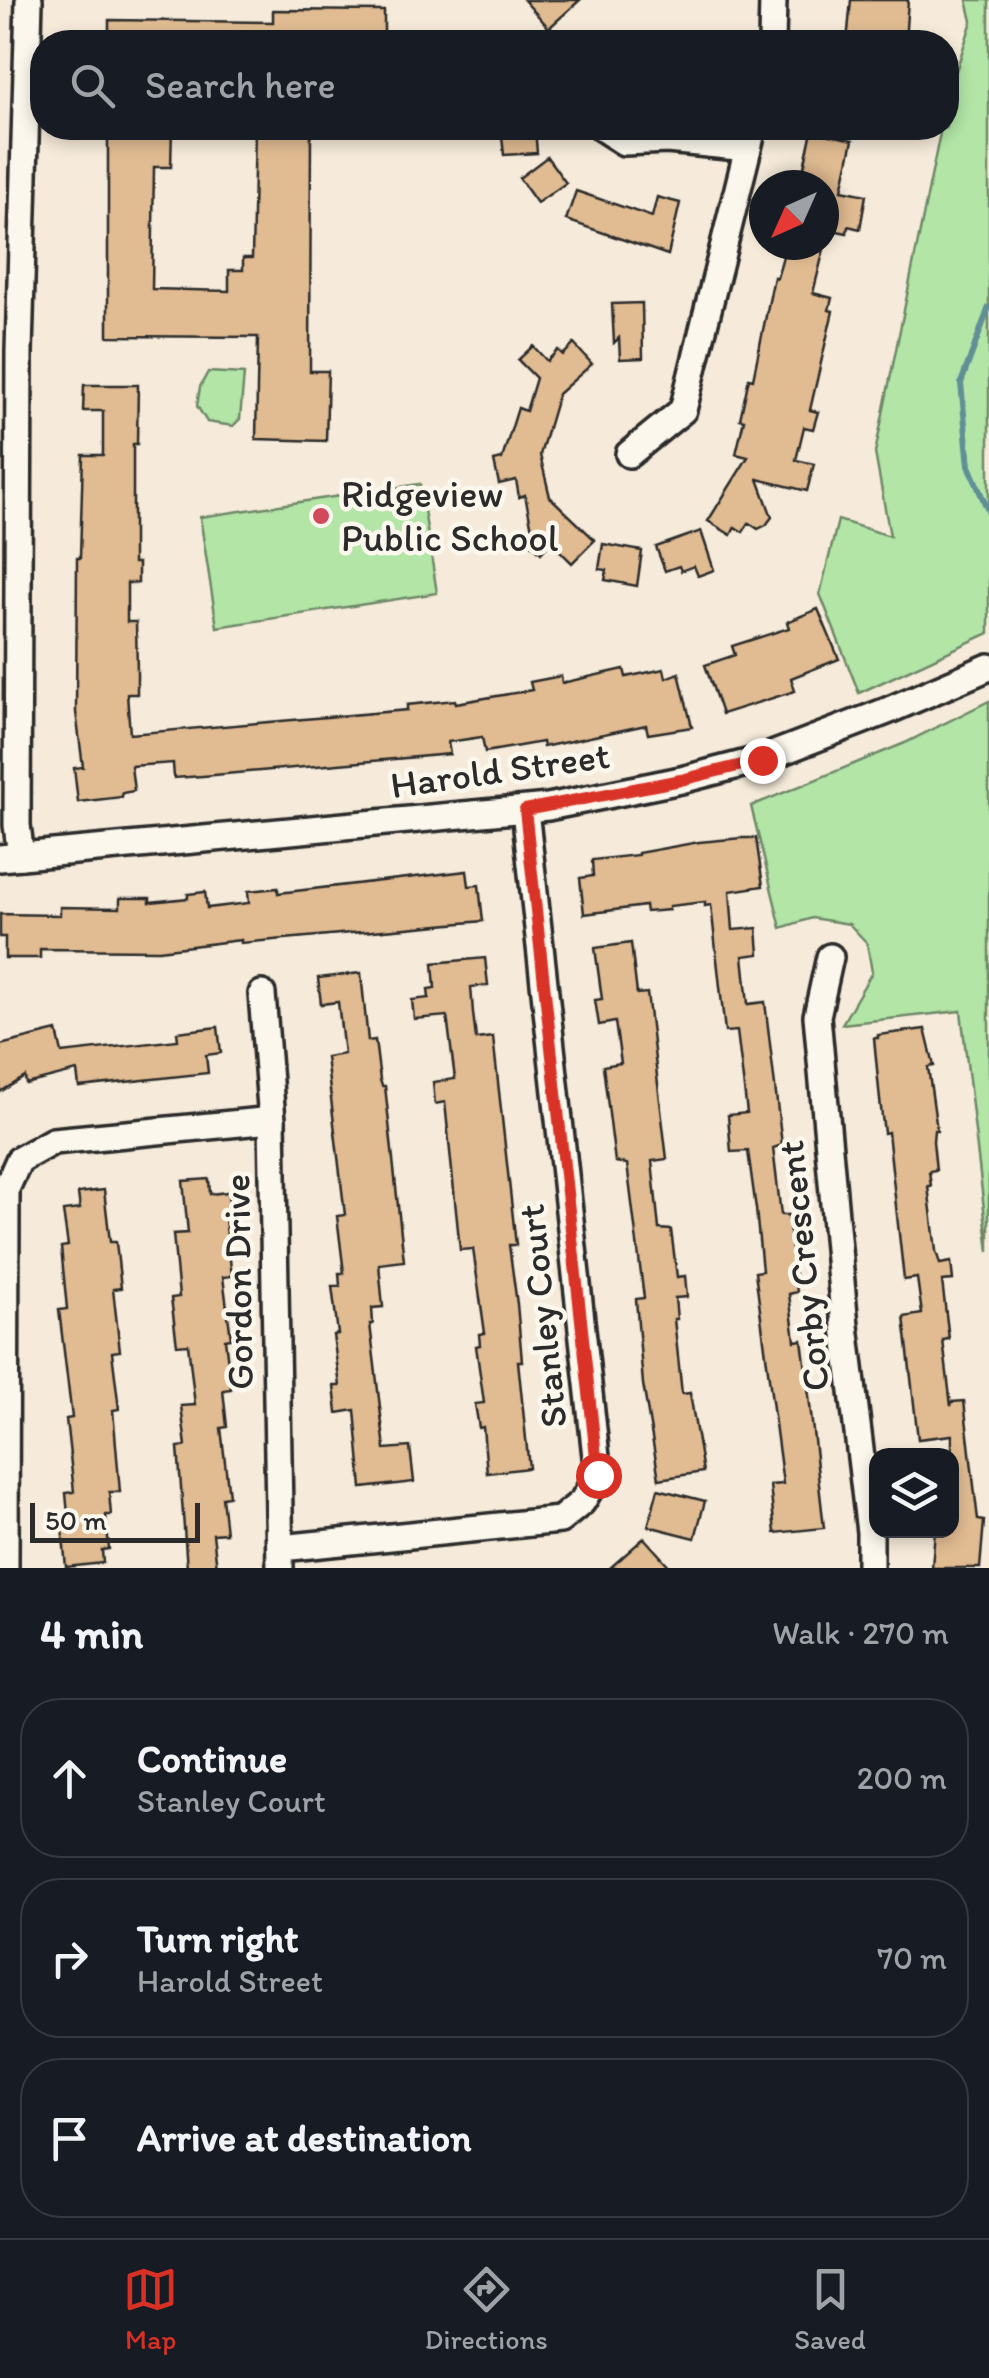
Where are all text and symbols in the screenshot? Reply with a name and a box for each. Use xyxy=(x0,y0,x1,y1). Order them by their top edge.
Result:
search box xyxy=(30,30,959,140)
icon: search xyxy=(65,58,120,113)
text: Search here xyxy=(145,62,336,108)
north arrow xyxy=(749,170,839,260)
place label: Ridgeview Public School xyxy=(341,471,559,561)
marker: Ridgeview Public School xyxy=(310,505,332,527)
street label: Harold Street xyxy=(387,732,613,808)
route end xyxy=(740,738,786,784)
street label: Corby Crescent xyxy=(767,1139,839,1393)
street label: Gordon Drive xyxy=(213,1174,263,1390)
street label: Stanley Court xyxy=(507,1202,577,1430)
map controls xyxy=(869,1448,959,1538)
button: layers xyxy=(869,1448,959,1538)
route start xyxy=(576,1453,622,1499)
scale bar xyxy=(30,1498,200,1542)
text: 50 m xyxy=(45,1503,107,1537)
text: 4 min xyxy=(40,1608,143,1659)
text: Walk · 270 m xyxy=(772,1614,949,1652)
text: Continue xyxy=(137,1736,287,1782)
icon: ahead xyxy=(42,1751,97,1806)
text: 200 m xyxy=(857,1759,947,1797)
text: Stanley Court xyxy=(137,1782,326,1820)
text: Turn right xyxy=(137,1916,299,1962)
icon: right xyxy=(42,1931,97,1986)
text: 70 m xyxy=(877,1939,947,1977)
text: Harold Street xyxy=(137,1962,323,2000)
icon: arrive xyxy=(42,2111,97,2166)
text: Arrive at destination xyxy=(137,2115,472,2161)
tab: Map xyxy=(123,2262,178,2356)
tab: Directions xyxy=(425,2262,548,2356)
tab: Saved xyxy=(794,2262,866,2356)

